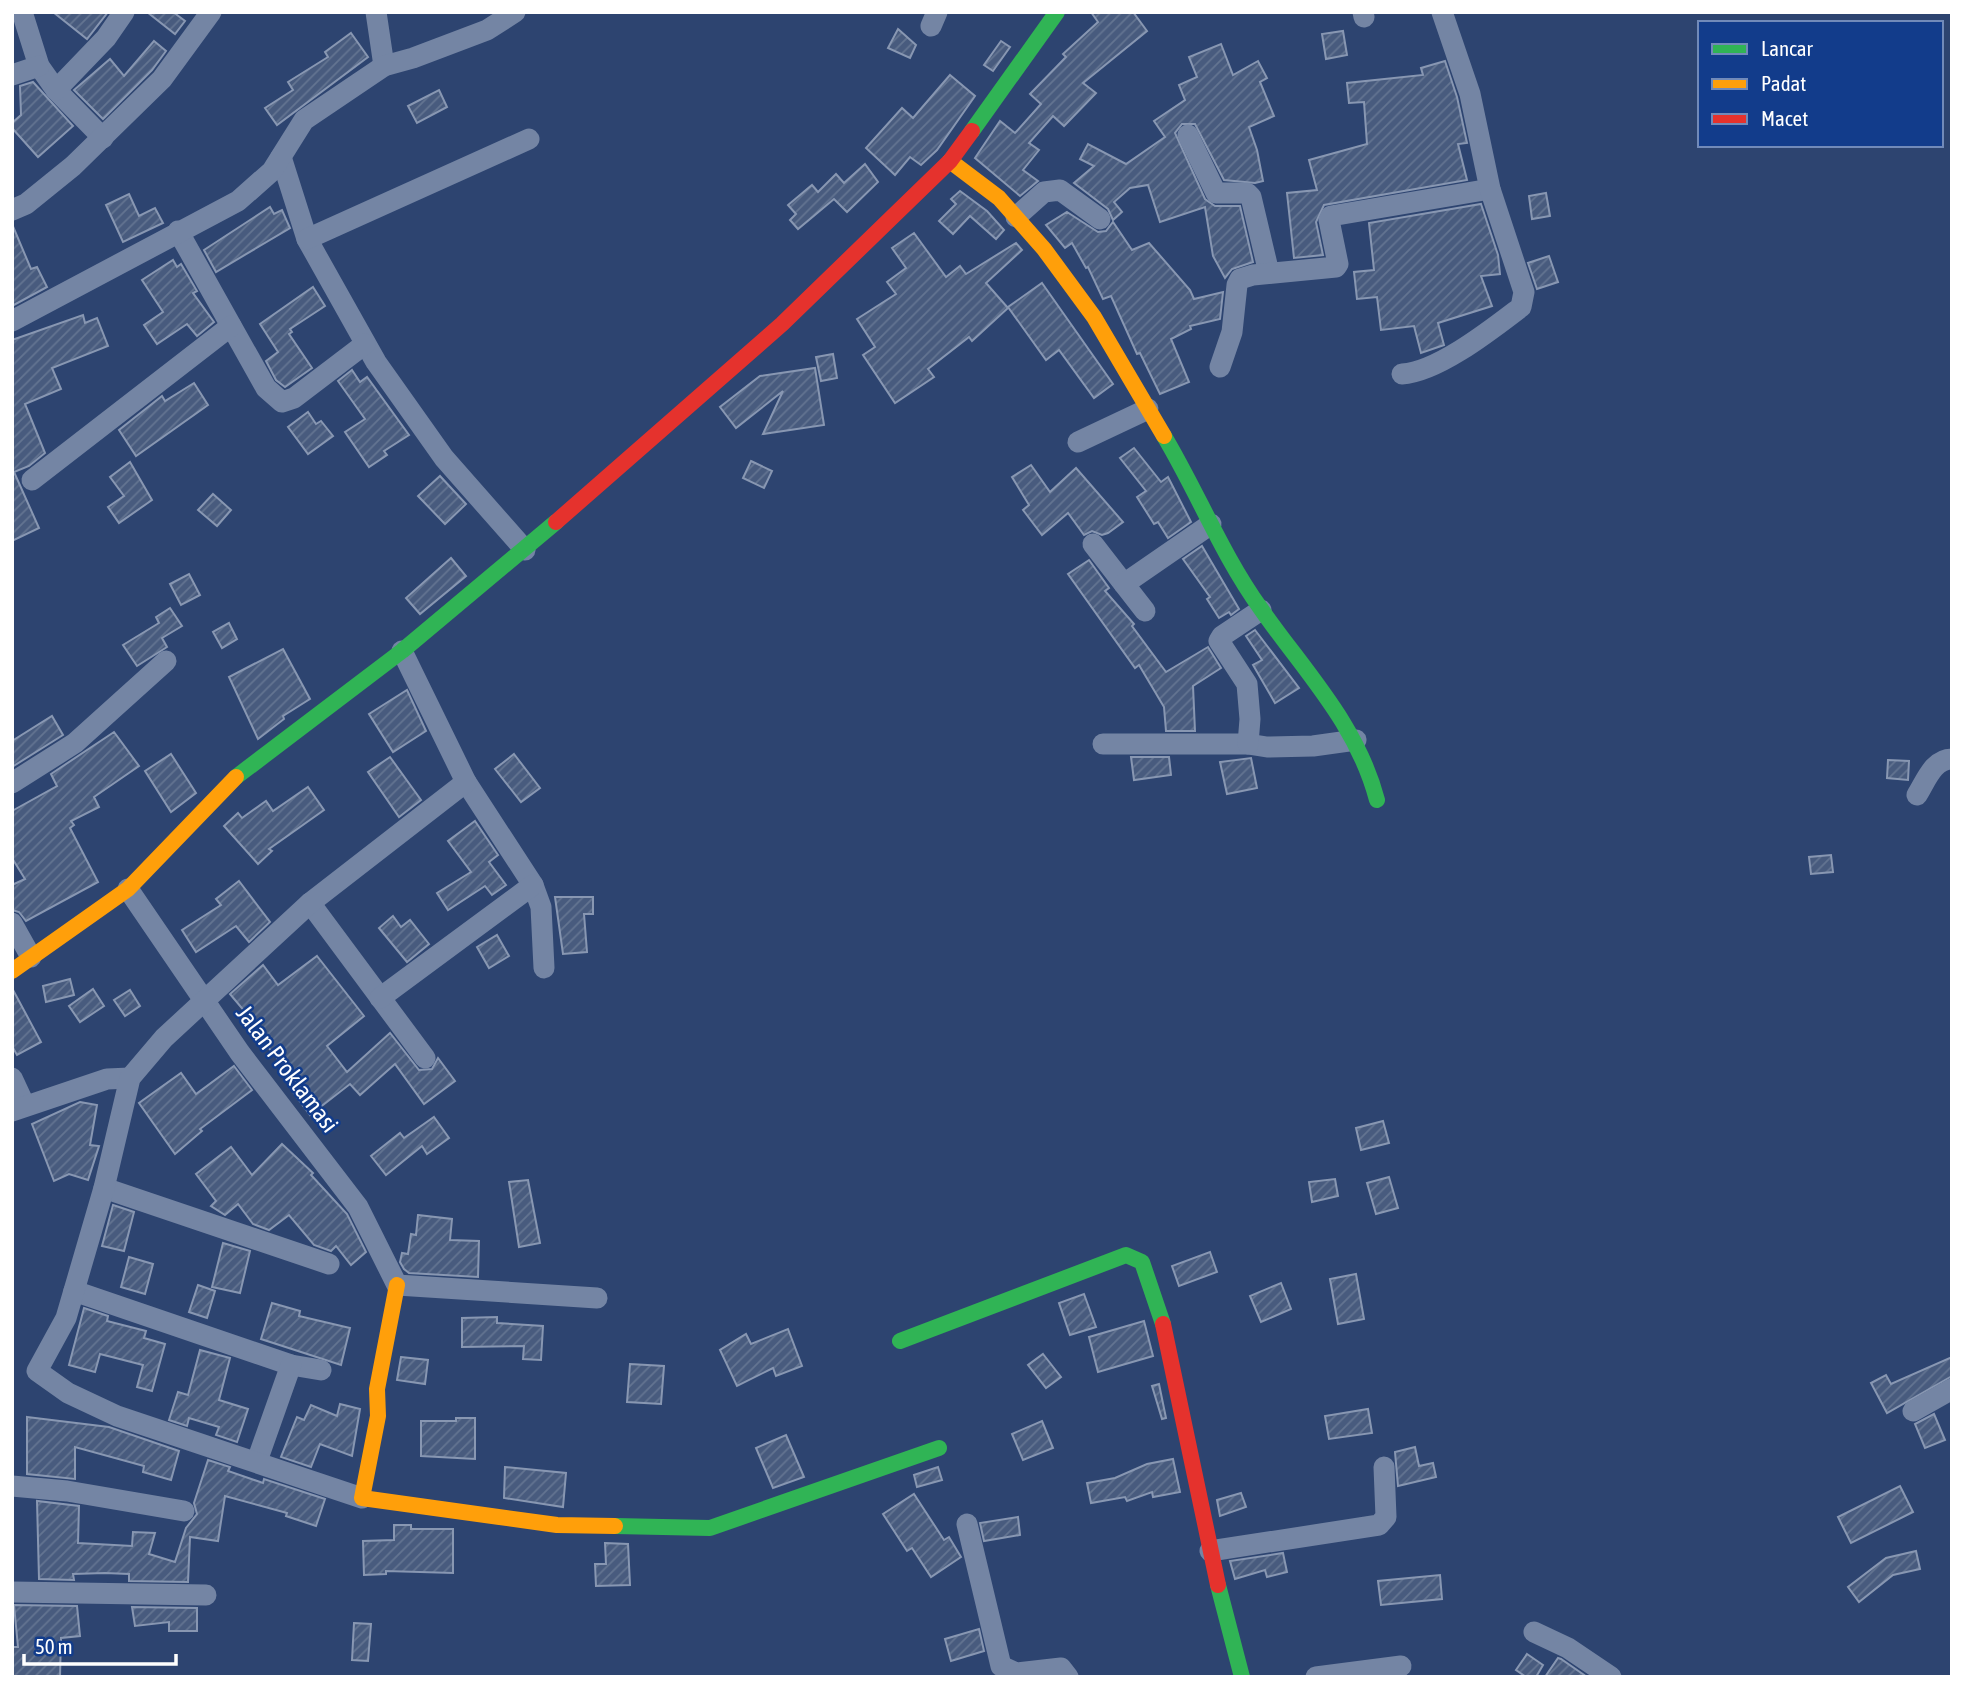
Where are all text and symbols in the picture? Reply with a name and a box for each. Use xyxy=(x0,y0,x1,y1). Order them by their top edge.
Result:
legend xyxy=(1698,21,1943,147)
text: Lancar xyxy=(1761,36,1814,60)
text: Padat xyxy=(1761,71,1806,95)
text: Macet xyxy=(1761,106,1808,130)
street label: Jalan Proklamasi xyxy=(231,1000,344,1137)
scale bar xyxy=(24,1622,177,1666)
text: 50 m xyxy=(35,1634,73,1658)

